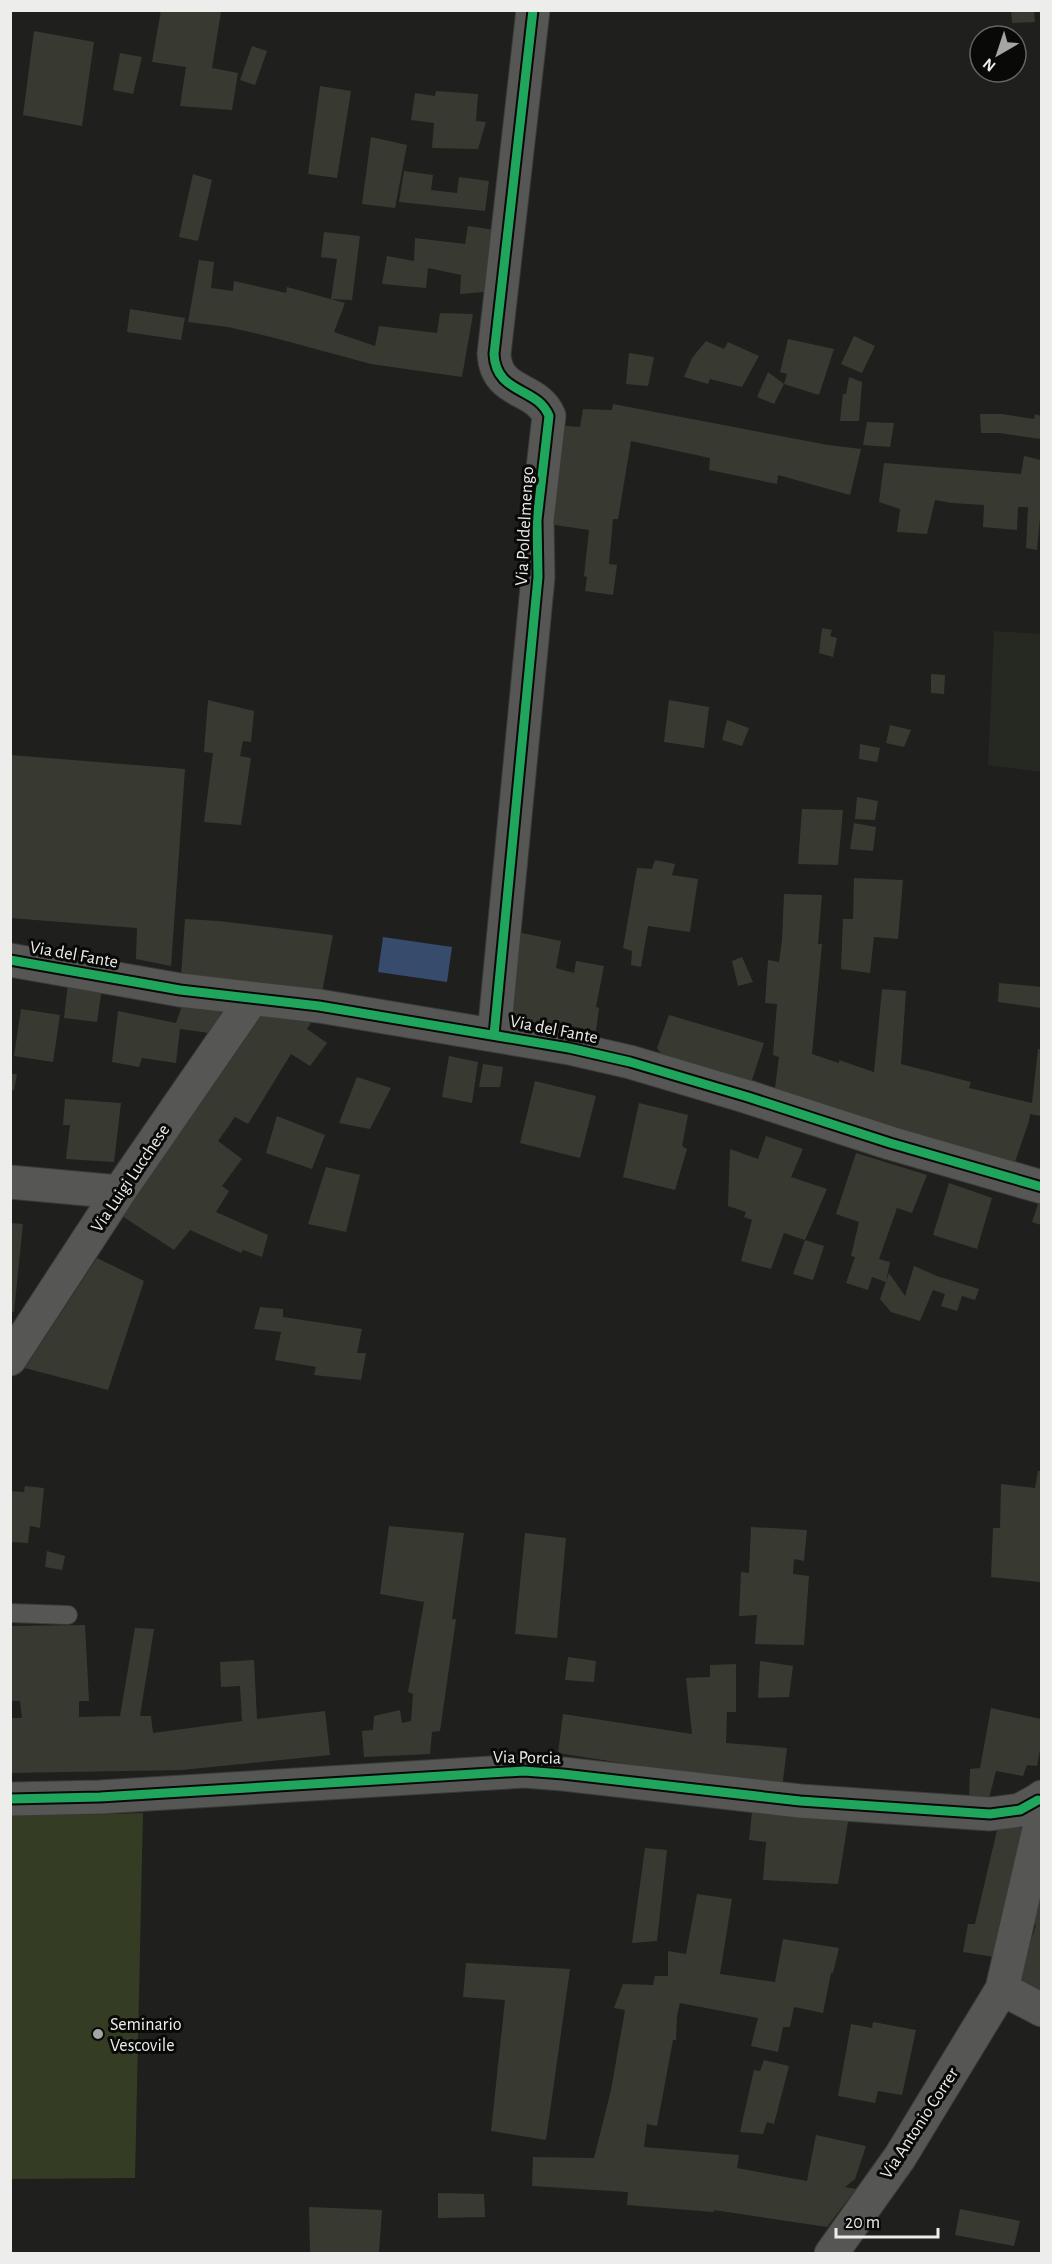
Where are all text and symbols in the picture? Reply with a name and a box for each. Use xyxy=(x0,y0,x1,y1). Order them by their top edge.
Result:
north arrow xyxy=(968,24,1028,84)
text: N xyxy=(980,55,999,75)
street label: Via Poldelmengo xyxy=(513,466,537,586)
street label: Via del Fante xyxy=(28,938,119,972)
street label: Via del Fante xyxy=(508,1013,599,1047)
street label: Via Luigi Lucchese xyxy=(88,1121,174,1236)
street label: Via Porcia xyxy=(493,1748,561,1768)
place label: Seminario Vescovile xyxy=(110,2016,182,2055)
marker: Seminario Vescovile xyxy=(91,2027,105,2041)
street label: Via Antonio Correr xyxy=(877,2065,962,2182)
scale bar xyxy=(836,2201,938,2239)
text: 20 m xyxy=(845,2214,880,2232)

